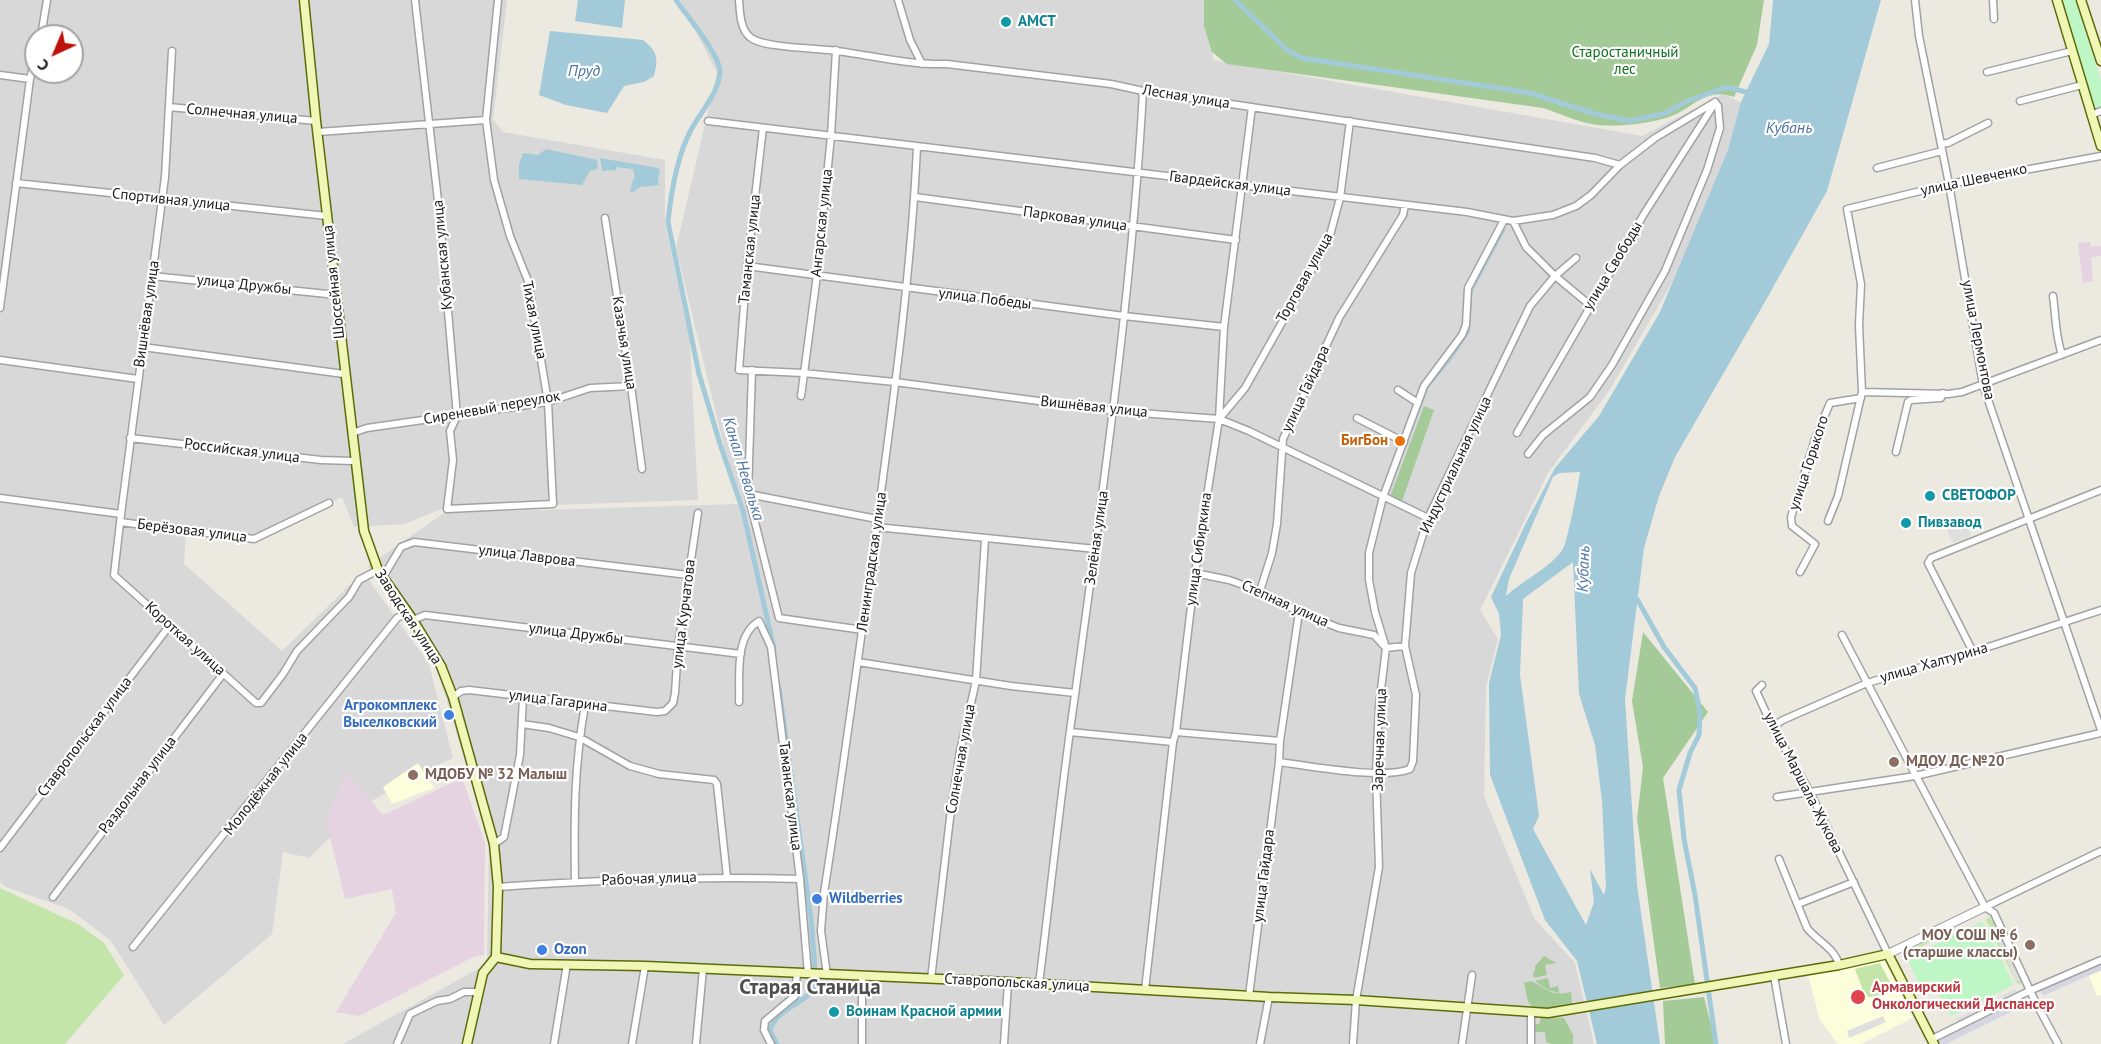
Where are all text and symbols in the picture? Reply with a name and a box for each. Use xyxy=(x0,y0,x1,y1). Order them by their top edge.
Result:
place label: АМСТ xyxy=(1018,13,1056,31)
marker: АМСТ xyxy=(999,15,1013,29)
north arrow xyxy=(24,24,84,84)
park label: Старостаничный лес xyxy=(1572,44,1678,79)
text: С xyxy=(33,55,53,76)
water label: Пруд xyxy=(568,61,600,81)
street label: Лесная улица xyxy=(1141,81,1231,113)
street label: Солнечная улица xyxy=(186,100,298,128)
water label: Кубань xyxy=(1766,118,1812,138)
street label: улица Шевченко xyxy=(1919,160,2029,200)
street label: Ангарская улица xyxy=(807,168,837,278)
street label: Гвардейская улица xyxy=(1168,168,1292,200)
street label: Спортивная улица xyxy=(111,185,231,215)
street label: Таманская улица xyxy=(735,193,765,305)
street label: Кубанская улица xyxy=(429,199,457,311)
street label: Парковая улица xyxy=(1022,203,1128,235)
street label: улица Свободы xyxy=(1579,218,1647,314)
street label: Шоссейная улица xyxy=(319,224,349,340)
street label: Торговая улица xyxy=(1273,230,1337,326)
street label: Вишнёвая улица xyxy=(131,259,163,369)
street label: улица Дружбы xyxy=(196,271,292,299)
street label: Тихая улица xyxy=(518,279,550,361)
street label: улица Лермонтова xyxy=(1958,279,1998,401)
street label: улица Победы xyxy=(938,284,1032,314)
street label: Казачья улица xyxy=(608,295,640,391)
street label: улица Гайдара xyxy=(1278,343,1334,435)
street label: Сиреневый переулок xyxy=(422,387,562,429)
street label: Вишнёвая улица xyxy=(1039,392,1149,422)
street label: Индустриальная улица xyxy=(1416,394,1496,536)
street label: улица Горького xyxy=(1785,413,1833,513)
water label: Канал Неволька xyxy=(718,415,768,523)
place label: БигБон xyxy=(1341,432,1388,450)
marker: БигБон xyxy=(1393,434,1407,448)
street label: Российская улица xyxy=(183,435,301,467)
place label: СВЕТОФОР xyxy=(1942,487,2016,505)
marker: СВЕТОФОР xyxy=(1923,489,1937,503)
street label: Зелёная улица xyxy=(1081,490,1113,586)
street label: Ленинградская улица xyxy=(853,491,891,633)
street label: улица Сибиркина xyxy=(1182,491,1216,607)
place label: Пивзавод xyxy=(1918,514,1981,532)
street label: Берёзовая улица xyxy=(136,515,248,547)
marker: Пивзавод xyxy=(1899,516,1913,530)
street label: улица Лаврова xyxy=(477,541,577,571)
water label: Кубань xyxy=(1574,545,1594,593)
street label: улица Курчатова xyxy=(668,558,700,670)
street label: Заводская улица xyxy=(371,566,445,668)
street label: Степная улица xyxy=(1238,577,1332,631)
street label: Короткая улица xyxy=(141,598,229,680)
street label: улица Дружбы xyxy=(528,619,624,649)
street label: улица Халтурина xyxy=(1878,639,1990,687)
street label: Ставропольская улица xyxy=(34,673,136,801)
street label: улица Гагарина xyxy=(508,686,608,716)
street label: Заречная улица xyxy=(1369,688,1391,792)
place label: Агрокомплекс Выселковский xyxy=(343,697,437,732)
street label: Солнечная улица xyxy=(942,703,980,815)
marker: Агрокомплекс Выселковский xyxy=(442,708,456,722)
street label: улица Маршала Жукова xyxy=(1760,709,1846,857)
street label: Молодёжная улица xyxy=(220,729,312,839)
street label: Раздольная улица xyxy=(96,733,180,837)
street label: Таманская улица xyxy=(774,740,806,852)
place label: МДОУ ДС №20 xyxy=(1906,753,2005,771)
marker: МДОУ ДС №20 xyxy=(1887,755,1901,769)
place label: МДОБУ № 32 Малыш xyxy=(425,766,567,784)
marker: МДОБУ № 32 Малыш xyxy=(406,768,420,782)
street label: улица Гайдара xyxy=(1249,828,1279,924)
street label: Рабочая улица xyxy=(601,868,697,890)
place label: Wildberries xyxy=(829,890,903,908)
marker: Wildberries xyxy=(810,892,824,906)
place label: МОУ СОШ № 6 (старшие классы) xyxy=(1903,927,2018,962)
marker: МОУ СОШ № 6 (старшие классы) xyxy=(2023,938,2037,952)
place label: Ozon xyxy=(554,941,587,959)
marker: Ozon xyxy=(535,943,549,957)
street label: Ставропольская улица xyxy=(944,970,1090,996)
district label: Старая Станица xyxy=(739,975,881,1001)
place label: Армавирский Онкологический Диспансер xyxy=(1872,979,2054,1014)
marker: Армавирский Онкологический Диспансер xyxy=(1849,988,1867,1006)
place label: Воинам Красной армии xyxy=(846,1003,1002,1021)
marker: Воинам Красной армии xyxy=(827,1005,841,1019)

